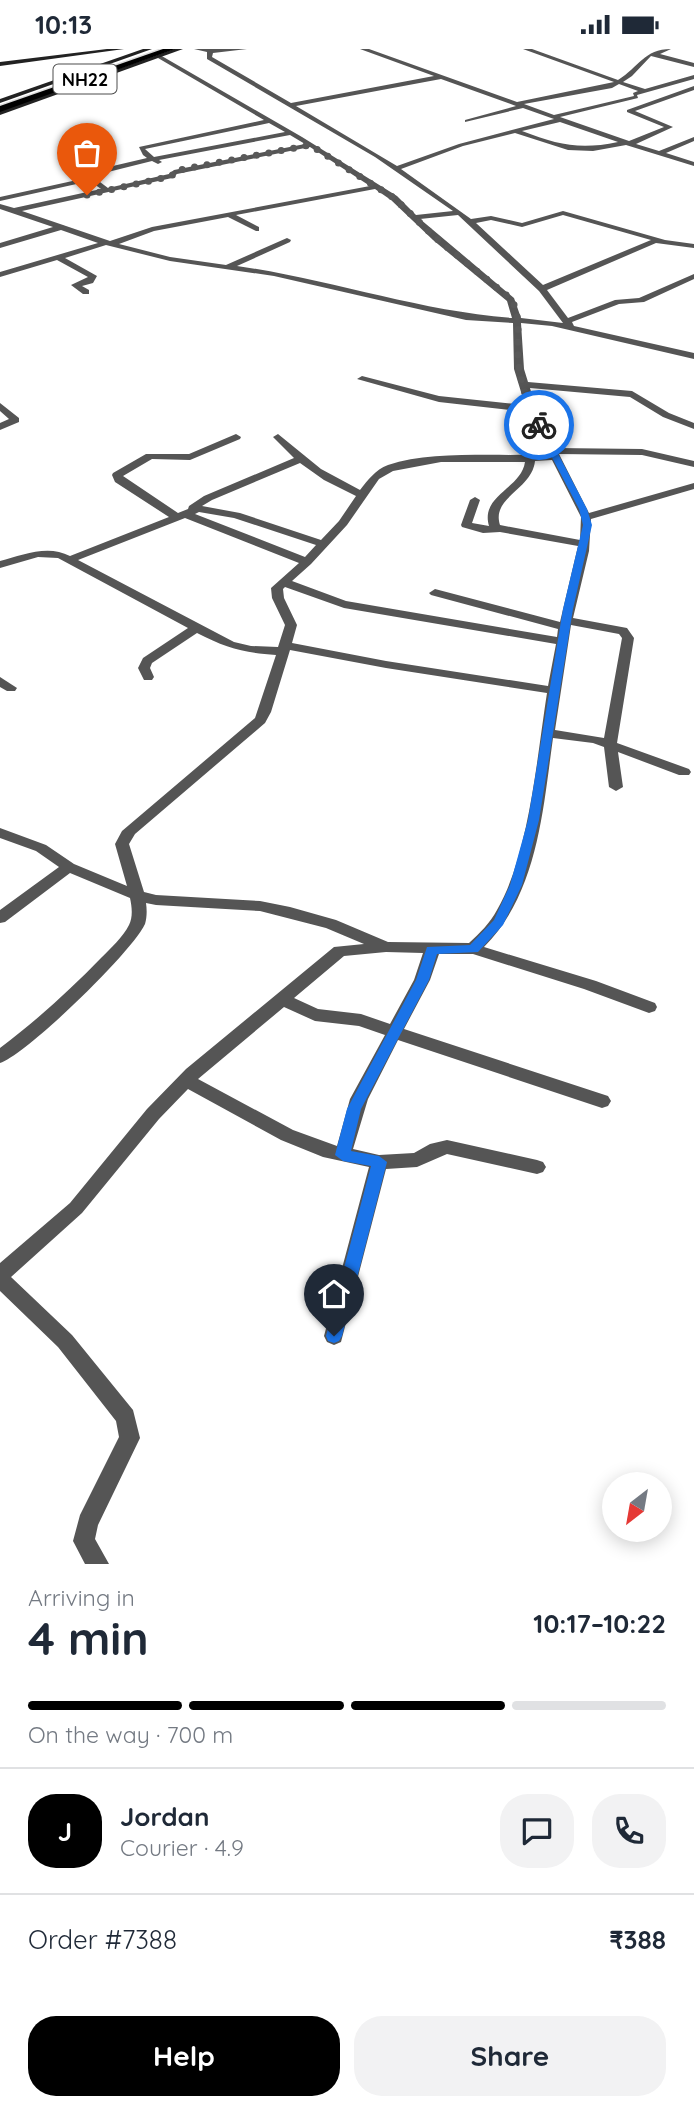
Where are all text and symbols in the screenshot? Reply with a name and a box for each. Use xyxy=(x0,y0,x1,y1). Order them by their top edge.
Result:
text: 10:13 xyxy=(35,8,92,41)
road number: NH22 xyxy=(54,64,116,93)
pin xyxy=(57,123,117,195)
icon: bag xyxy=(68,134,106,172)
courier xyxy=(504,390,574,460)
icon: bike xyxy=(520,406,558,444)
pin xyxy=(304,1264,364,1336)
icon: home xyxy=(315,1275,353,1313)
north arrow xyxy=(602,1472,672,1542)
map controls xyxy=(602,1472,672,1542)
text: Arriving in xyxy=(28,1583,135,1612)
text: 10:17–10:22 xyxy=(533,1607,666,1640)
text: 4 min xyxy=(28,1609,149,1667)
text: On the way · 700 m xyxy=(28,1720,233,1749)
button: chat xyxy=(500,1794,574,1868)
button: phone xyxy=(592,1794,666,1868)
text: Jordan xyxy=(120,1800,209,1833)
text: J xyxy=(58,1815,72,1848)
text: Courier · 4.9 xyxy=(120,1833,244,1862)
text: Order #7388 xyxy=(28,1923,177,1956)
text: ₹388 xyxy=(609,1923,666,1956)
button: Help xyxy=(28,2016,340,2096)
button: Share xyxy=(354,2016,666,2096)

